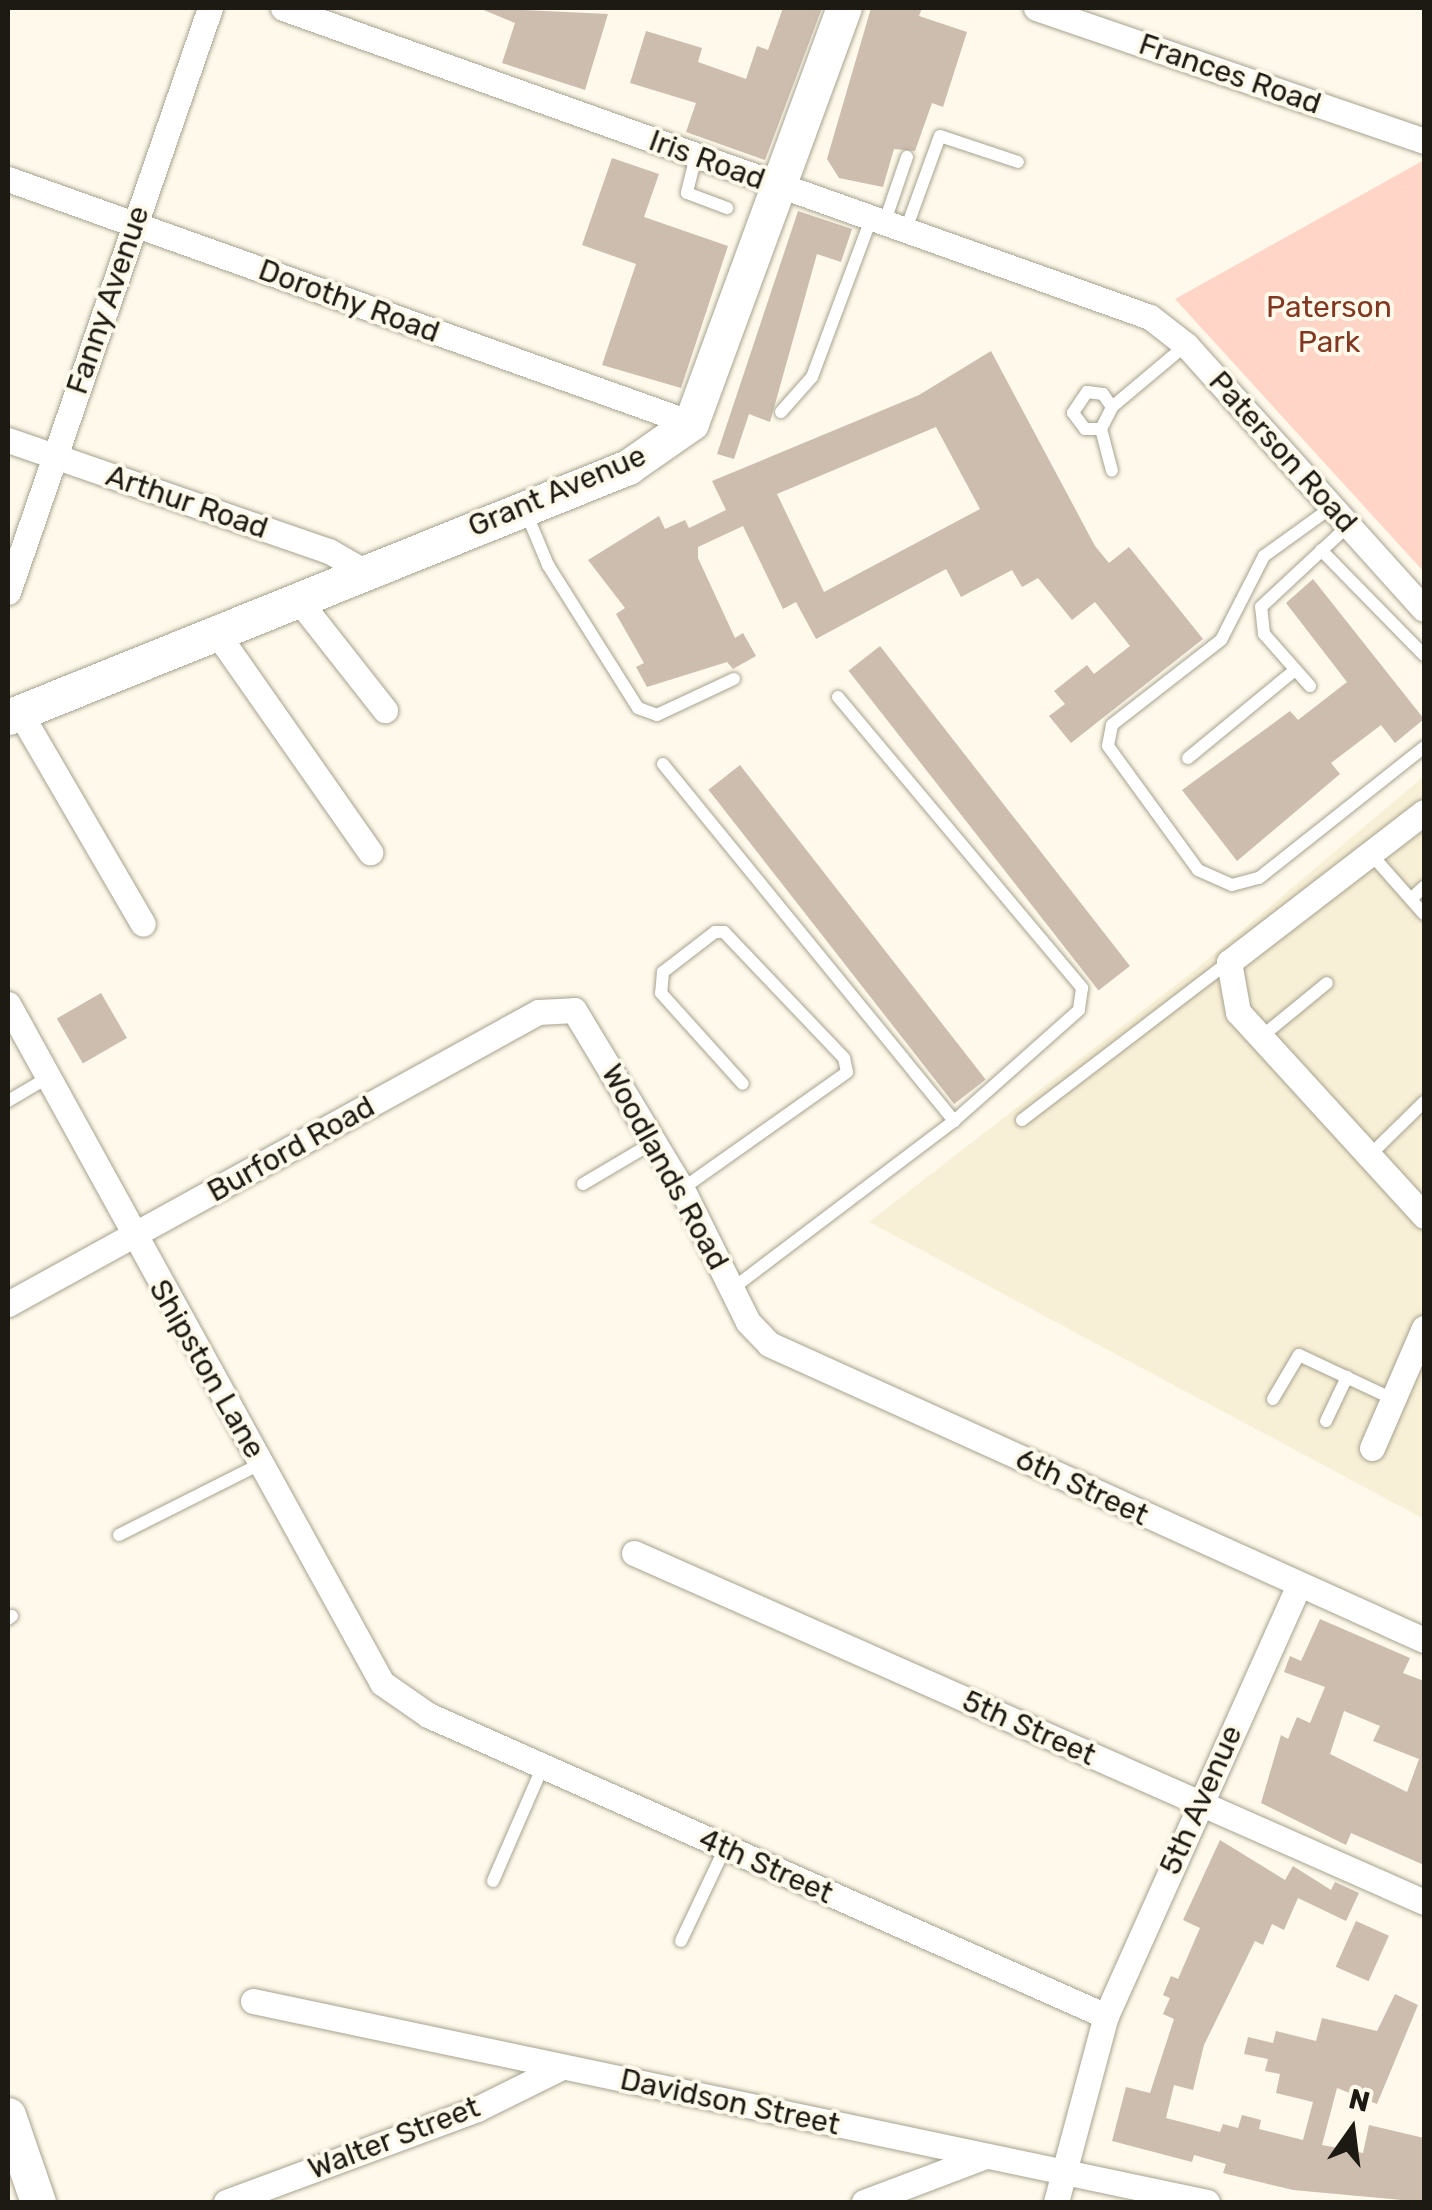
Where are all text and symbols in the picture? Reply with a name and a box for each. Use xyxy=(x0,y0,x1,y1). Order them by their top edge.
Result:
street label: Frances Road xyxy=(1134,26,1326,122)
street label: Iris Road xyxy=(644,122,770,198)
street label: Fanny Avenue xyxy=(59,200,157,400)
street label: Dorothy Road xyxy=(253,251,445,351)
park label: Paterson Park xyxy=(1266,289,1392,360)
street label: Paterson Road xyxy=(1201,364,1365,540)
street label: Grant Avenue xyxy=(462,437,652,545)
street label: Arthur Road xyxy=(101,457,273,547)
street label: Woodlands Road xyxy=(594,1058,736,1276)
street label: Burford Road xyxy=(201,1088,381,1210)
street label: Shipston Lane xyxy=(141,1273,273,1465)
street label: 6th Street xyxy=(1010,1441,1154,1533)
street label: 5th Street xyxy=(957,1683,1101,1773)
street label: 5th Avenue xyxy=(1152,1719,1250,1881)
street label: 4th Street xyxy=(693,1821,839,1911)
street label: Davidson Street xyxy=(617,2061,843,2143)
north arrow xyxy=(1302,2080,1402,2180)
text: N xyxy=(1346,2082,1373,2119)
street label: Walter Street xyxy=(303,2089,485,2187)

